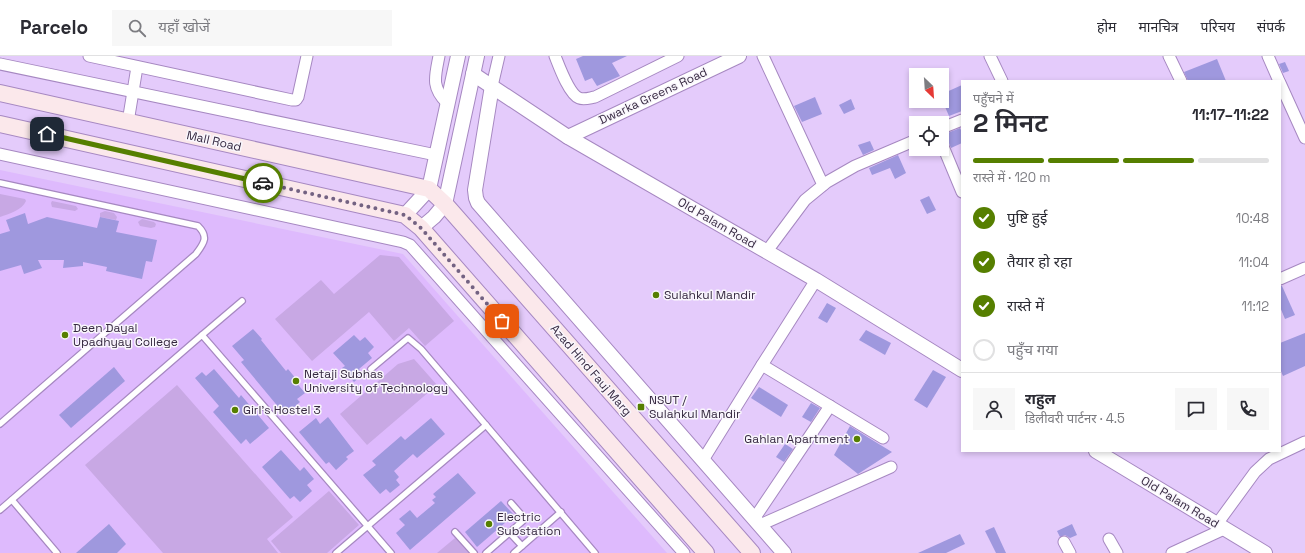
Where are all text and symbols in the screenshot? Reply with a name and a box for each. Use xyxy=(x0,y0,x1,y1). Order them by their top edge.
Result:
search box xyxy=(112,10,392,46)
text: Parcelo xyxy=(20,15,88,40)
icon: search xyxy=(126,17,148,39)
text: यहाँ खोजें xyxy=(158,17,210,36)
text: होम xyxy=(1097,18,1116,36)
text: मानचित्र xyxy=(1138,18,1179,36)
text: परिचय xyxy=(1201,18,1235,36)
text: संपर्क xyxy=(1257,18,1285,36)
street label: Dwarka Greens Road xyxy=(596,64,710,128)
north arrow xyxy=(909,68,949,108)
map controls xyxy=(909,68,949,156)
text: पहुँचने में xyxy=(973,90,1014,107)
text: 11:17–11:22 xyxy=(1192,105,1269,124)
text: 2 मिनट xyxy=(973,106,1048,140)
button: locate xyxy=(909,116,949,156)
pin xyxy=(30,117,64,151)
icon: home xyxy=(36,123,58,145)
street label: Mall Road xyxy=(185,127,243,155)
courier xyxy=(243,163,283,203)
text: रास्ते में · 120 m xyxy=(973,169,1051,186)
icon: car xyxy=(252,172,274,194)
street label: Old Palam Road xyxy=(675,194,759,252)
icon: check xyxy=(973,207,995,229)
text: पुष्टि हुई xyxy=(1007,208,1047,227)
text: 10:48 xyxy=(1236,210,1269,227)
icon: check xyxy=(973,251,995,273)
text: तैयार हो रहा xyxy=(1007,252,1072,271)
text: 11:04 xyxy=(1238,254,1269,271)
place label: Sulahkul Mandir xyxy=(664,287,756,303)
marker: Sulahkul Mandir xyxy=(651,290,661,300)
icon: check xyxy=(973,295,995,317)
text: रास्ते में xyxy=(1007,296,1044,315)
text: 11:12 xyxy=(1242,298,1269,315)
pin xyxy=(485,304,519,338)
icon: bag xyxy=(491,310,513,332)
place label: Deen Dayal Upadhyay College xyxy=(73,320,178,350)
street label: Azad Hind Fauj Marg xyxy=(547,321,635,419)
marker: Deen Dayal Upadhyay College xyxy=(60,330,70,340)
text: पहुँच गया xyxy=(1007,340,1058,359)
place label: Netaji Subhas University of Technology xyxy=(304,366,448,396)
marker: Netaji Subhas University of Technology xyxy=(291,376,301,386)
button: person xyxy=(973,388,1015,430)
button: chat xyxy=(1175,388,1217,430)
button: phone xyxy=(1227,388,1269,430)
text: राहुल xyxy=(1025,389,1056,408)
place label: NSUT / Sulahkul Mandir xyxy=(649,392,741,422)
place label: Girl's Hostel 3 xyxy=(243,402,321,418)
marker: NSUT / Sulahkul Mandir xyxy=(636,402,646,412)
marker: Girl's Hostel 3 xyxy=(230,405,240,415)
text: डिलीवरी पार्टनर · 4.5 xyxy=(1025,410,1125,427)
place label: Gahlan Apartment xyxy=(744,431,849,447)
marker: Gahlan Apartment xyxy=(852,434,862,444)
street label: Old Palam Road xyxy=(1138,472,1222,532)
place label: Electric Substation xyxy=(497,509,561,539)
marker: Electric Substation xyxy=(484,519,494,529)

